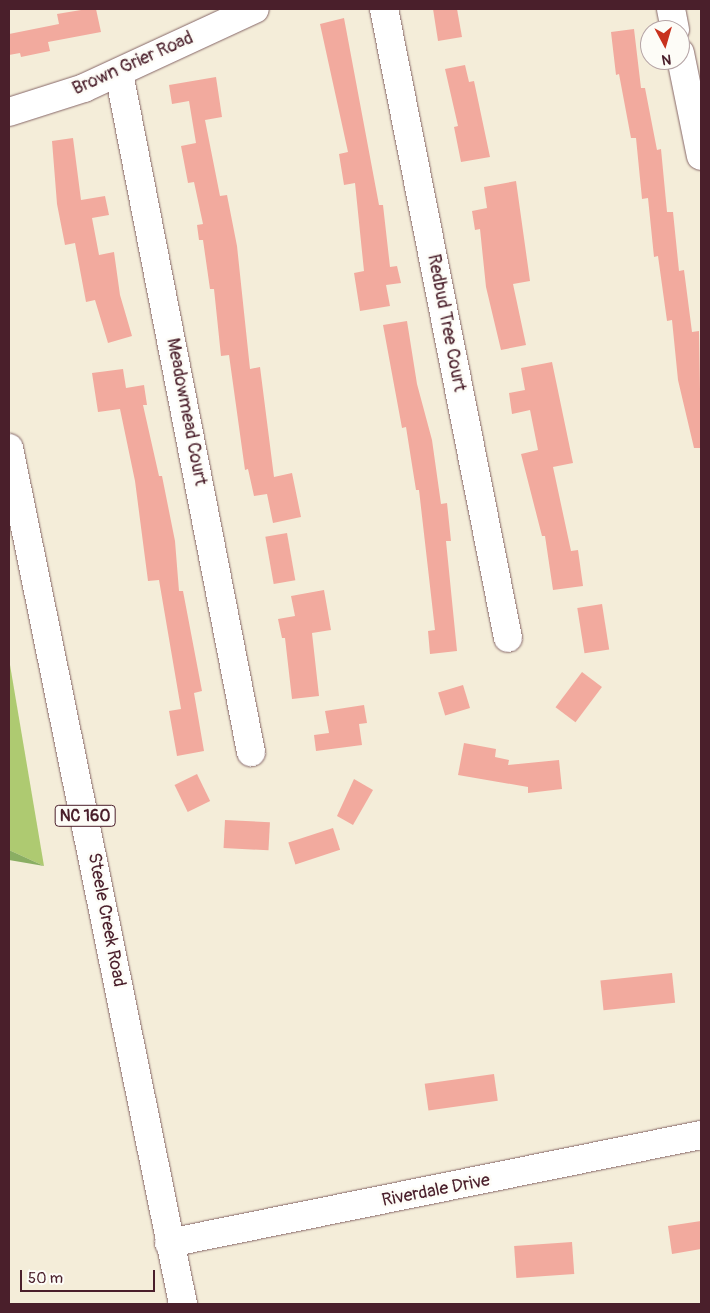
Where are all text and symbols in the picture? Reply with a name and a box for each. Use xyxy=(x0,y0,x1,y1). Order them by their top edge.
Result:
north arrow xyxy=(640,20,690,70)
street label: Brown Grier Road xyxy=(69,28,197,100)
text: N xyxy=(661,50,672,68)
street label: Redbud Tree Court xyxy=(422,253,470,393)
street label: Meadowmead Court xyxy=(161,336,211,488)
road number: NC 160 xyxy=(54,802,116,829)
street label: Steele Creek Road xyxy=(82,851,130,989)
street label: Riverdale Drive xyxy=(380,1170,492,1212)
scale bar xyxy=(22,1260,158,1292)
text: 50 m xyxy=(28,1269,63,1288)

